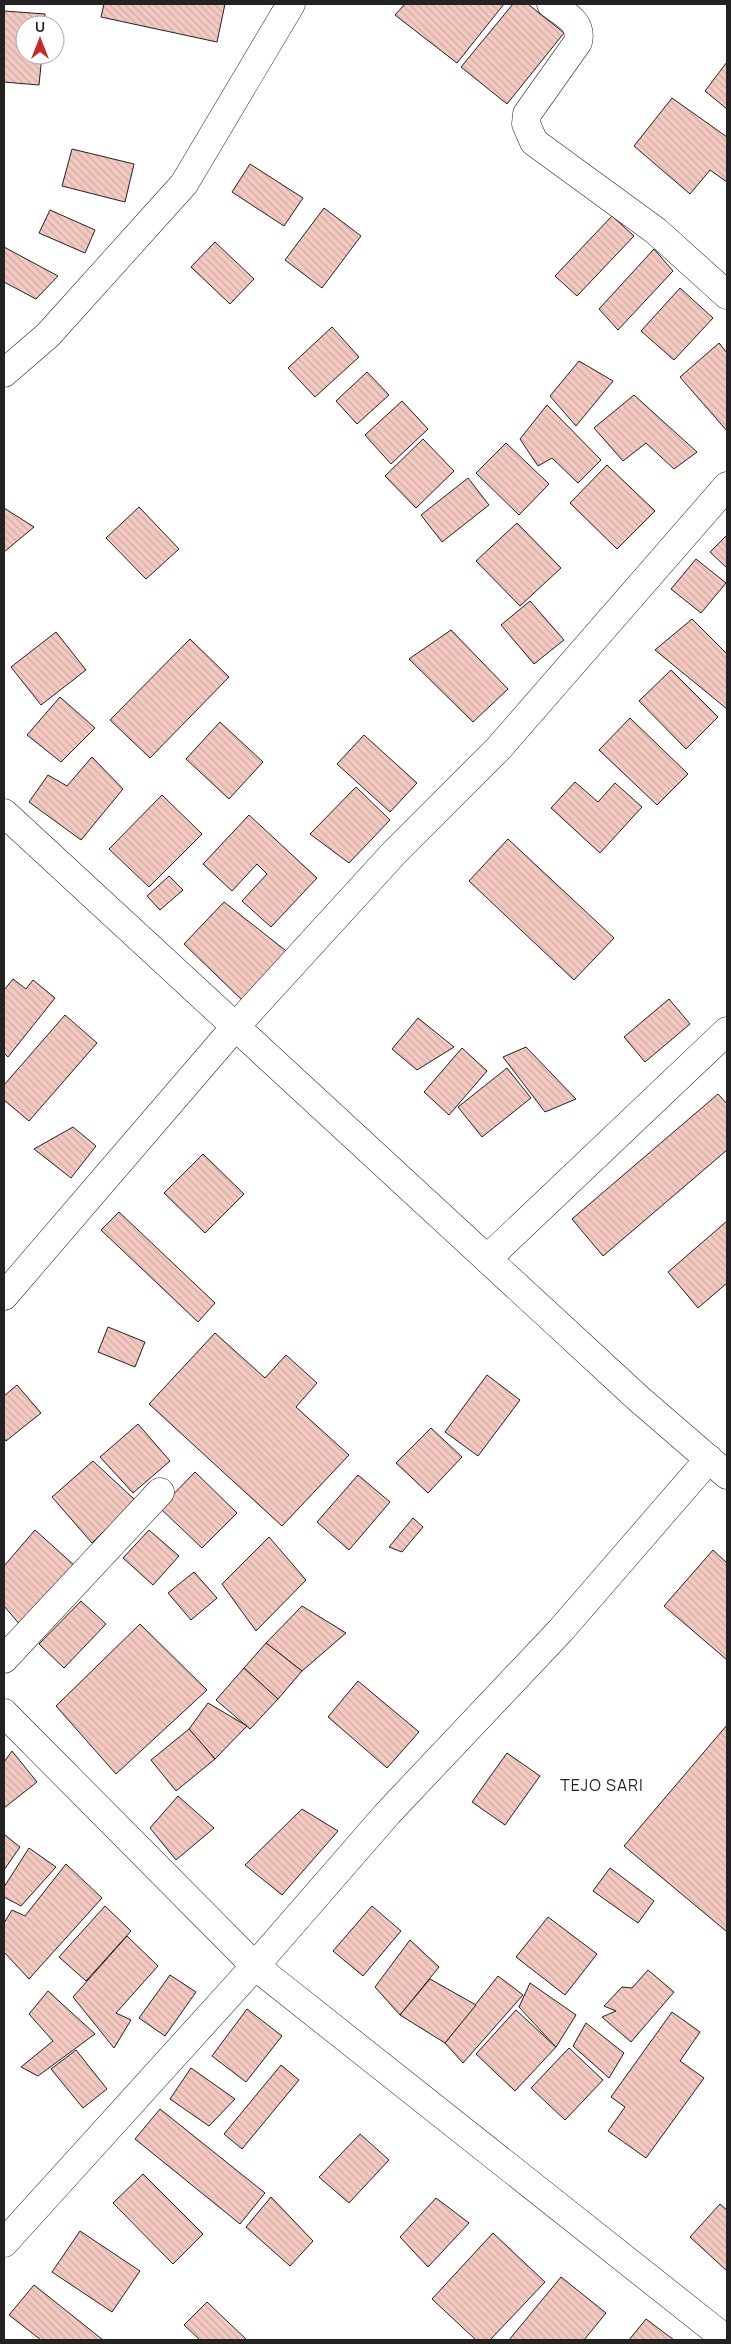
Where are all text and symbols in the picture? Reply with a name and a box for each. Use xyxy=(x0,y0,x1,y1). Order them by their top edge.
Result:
north arrow xyxy=(15,15,65,65)
text: U xyxy=(35,17,45,36)
district label: TEJO SARI xyxy=(560,1774,644,1796)

